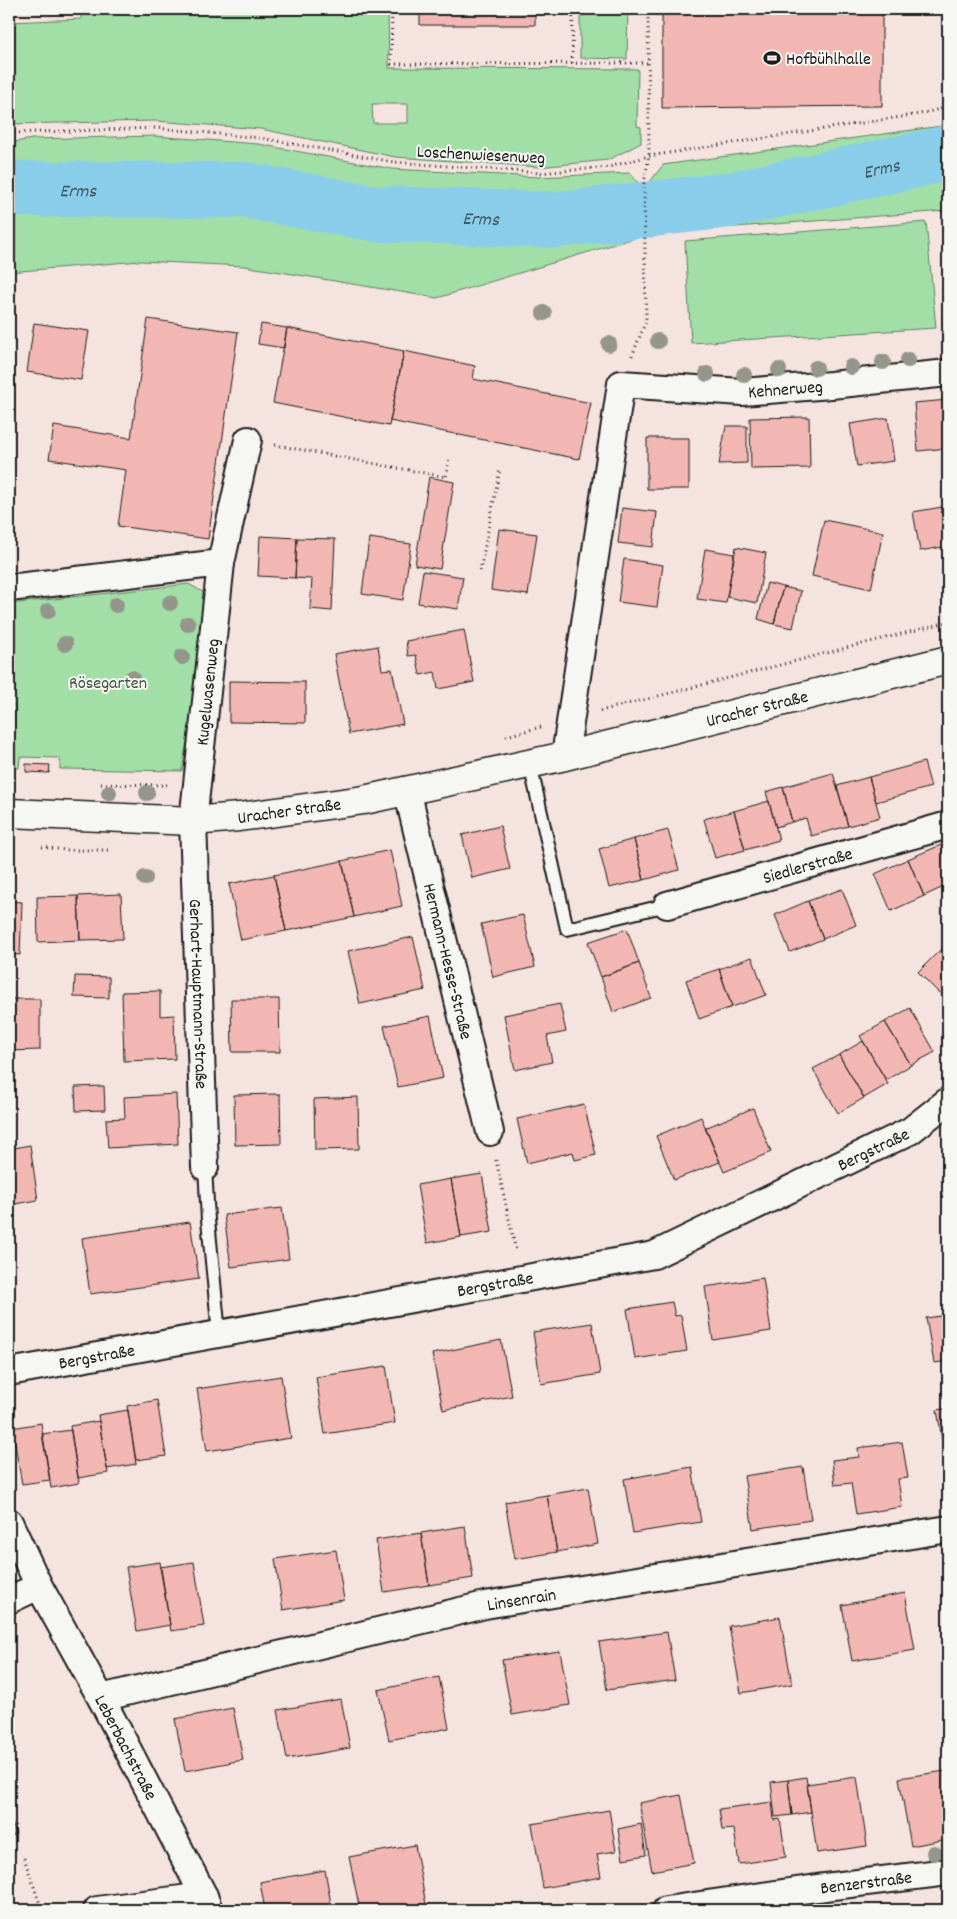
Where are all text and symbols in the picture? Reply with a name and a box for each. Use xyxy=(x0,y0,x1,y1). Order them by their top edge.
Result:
sports icon: Hofbühlhalle xyxy=(762,48,782,68)
place label: Hofbühlhalle xyxy=(786,48,871,73)
street label: Loschenwiesenweg xyxy=(416,141,546,172)
water label: Erms xyxy=(861,154,904,188)
water label: Erms xyxy=(60,179,97,206)
water label: Erms xyxy=(462,207,500,235)
street label: Kehnerweg xyxy=(747,376,824,406)
street label: Kugelwasenweg xyxy=(191,637,228,747)
park label: Rösegarten xyxy=(69,672,147,697)
street label: Uracher Straße xyxy=(704,686,811,735)
street label: Uracher Straße xyxy=(236,793,343,832)
street label: Siedlerstraße xyxy=(760,843,856,892)
street label: Hermann-Hesse-Straße xyxy=(415,881,477,1042)
street label: Gerhart-Hauptmann-Straße xyxy=(181,899,212,1090)
street label: Bergstraße xyxy=(834,1123,914,1179)
street label: Bergstraße xyxy=(455,1267,536,1305)
street label: Bergstraße xyxy=(57,1339,137,1378)
street label: Linsenrain xyxy=(485,1584,558,1619)
street label: Leberbachstraße xyxy=(87,1691,162,1805)
street label: Benzerstraße xyxy=(819,1866,914,1902)

